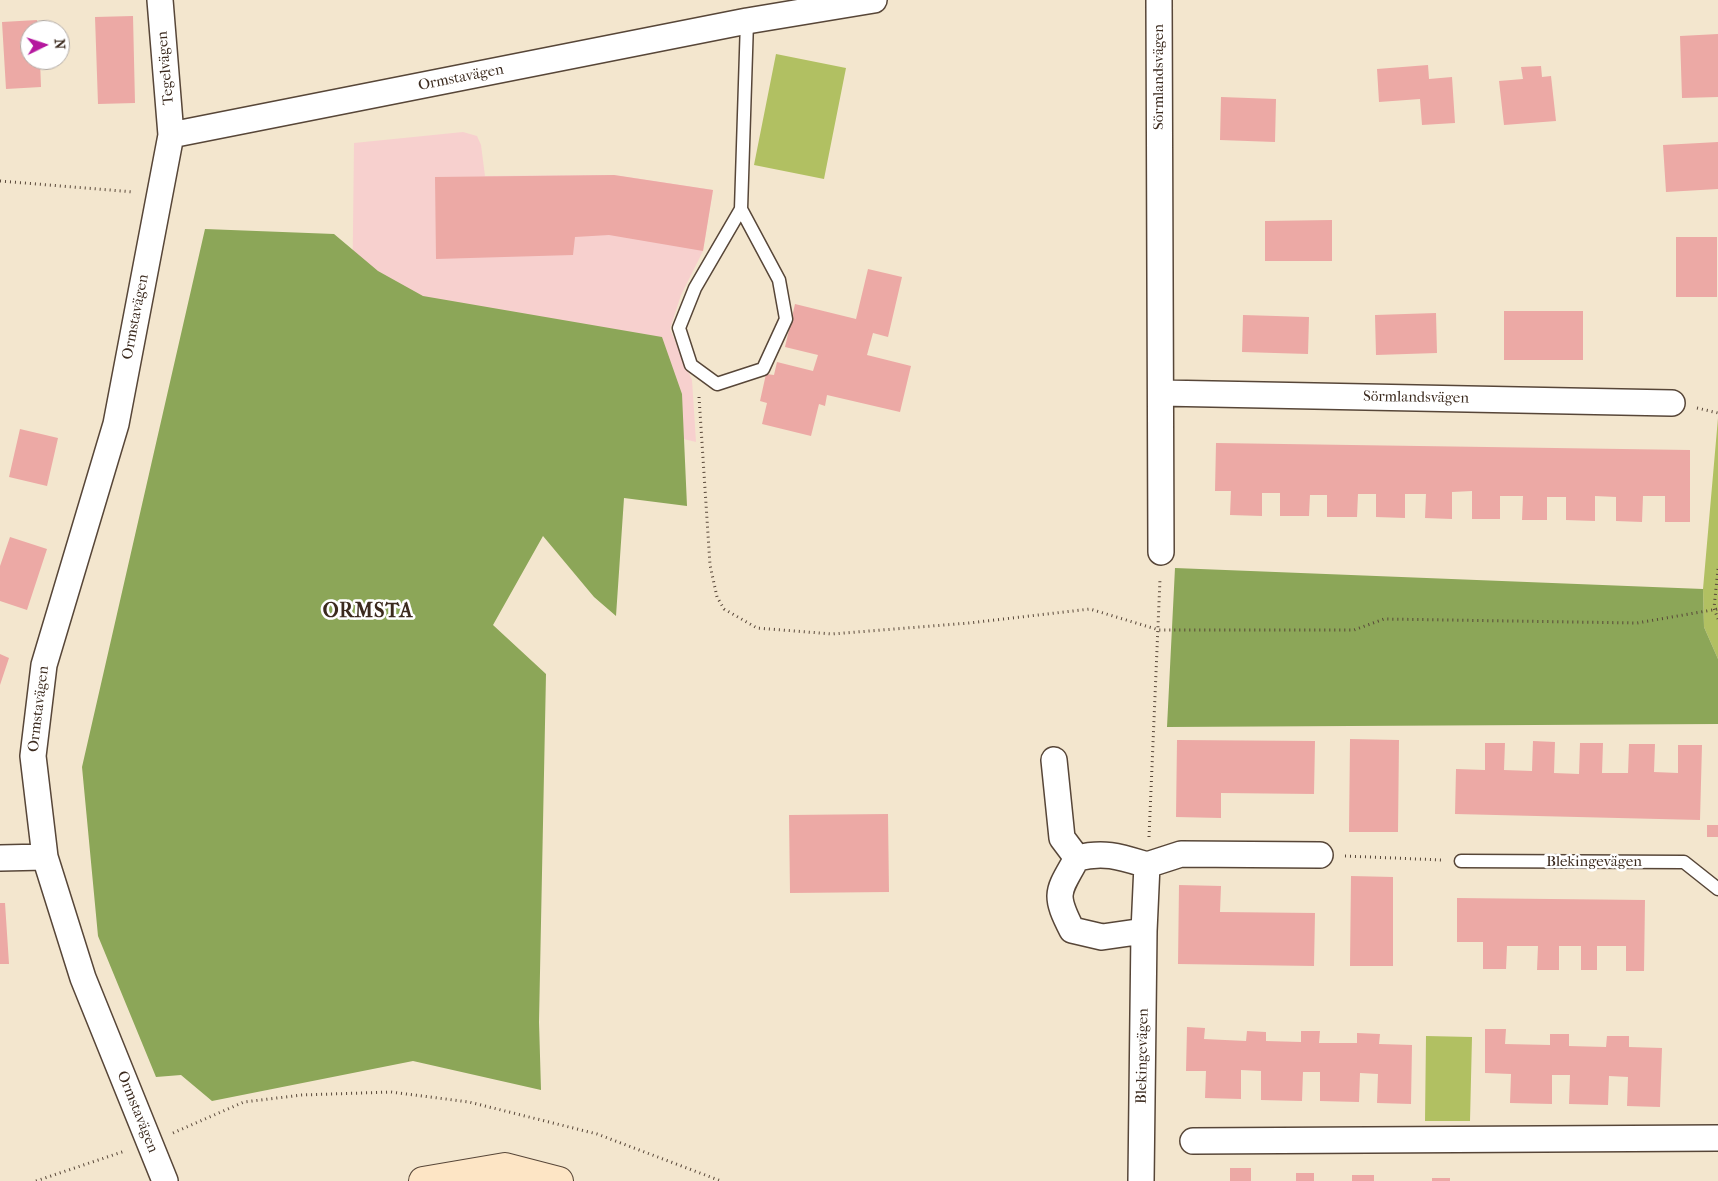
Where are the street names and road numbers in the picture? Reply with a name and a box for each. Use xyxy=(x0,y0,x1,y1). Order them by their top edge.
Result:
street label: Sörmlandsvägen xyxy=(1150,24,1168,130)
street label: Tegelvägen xyxy=(154,30,178,106)
street label: Ormstavägen xyxy=(417,61,505,95)
street label: Ormstavägen xyxy=(119,273,153,361)
street label: Sörmlandsvägen xyxy=(1363,388,1469,408)
street label: Ormstavägen xyxy=(25,665,53,753)
street label: Blekingevägen xyxy=(1546,853,1642,871)
street label: Blekingevägen xyxy=(1133,1008,1153,1104)
street label: Ormstavägen xyxy=(112,1068,162,1156)

